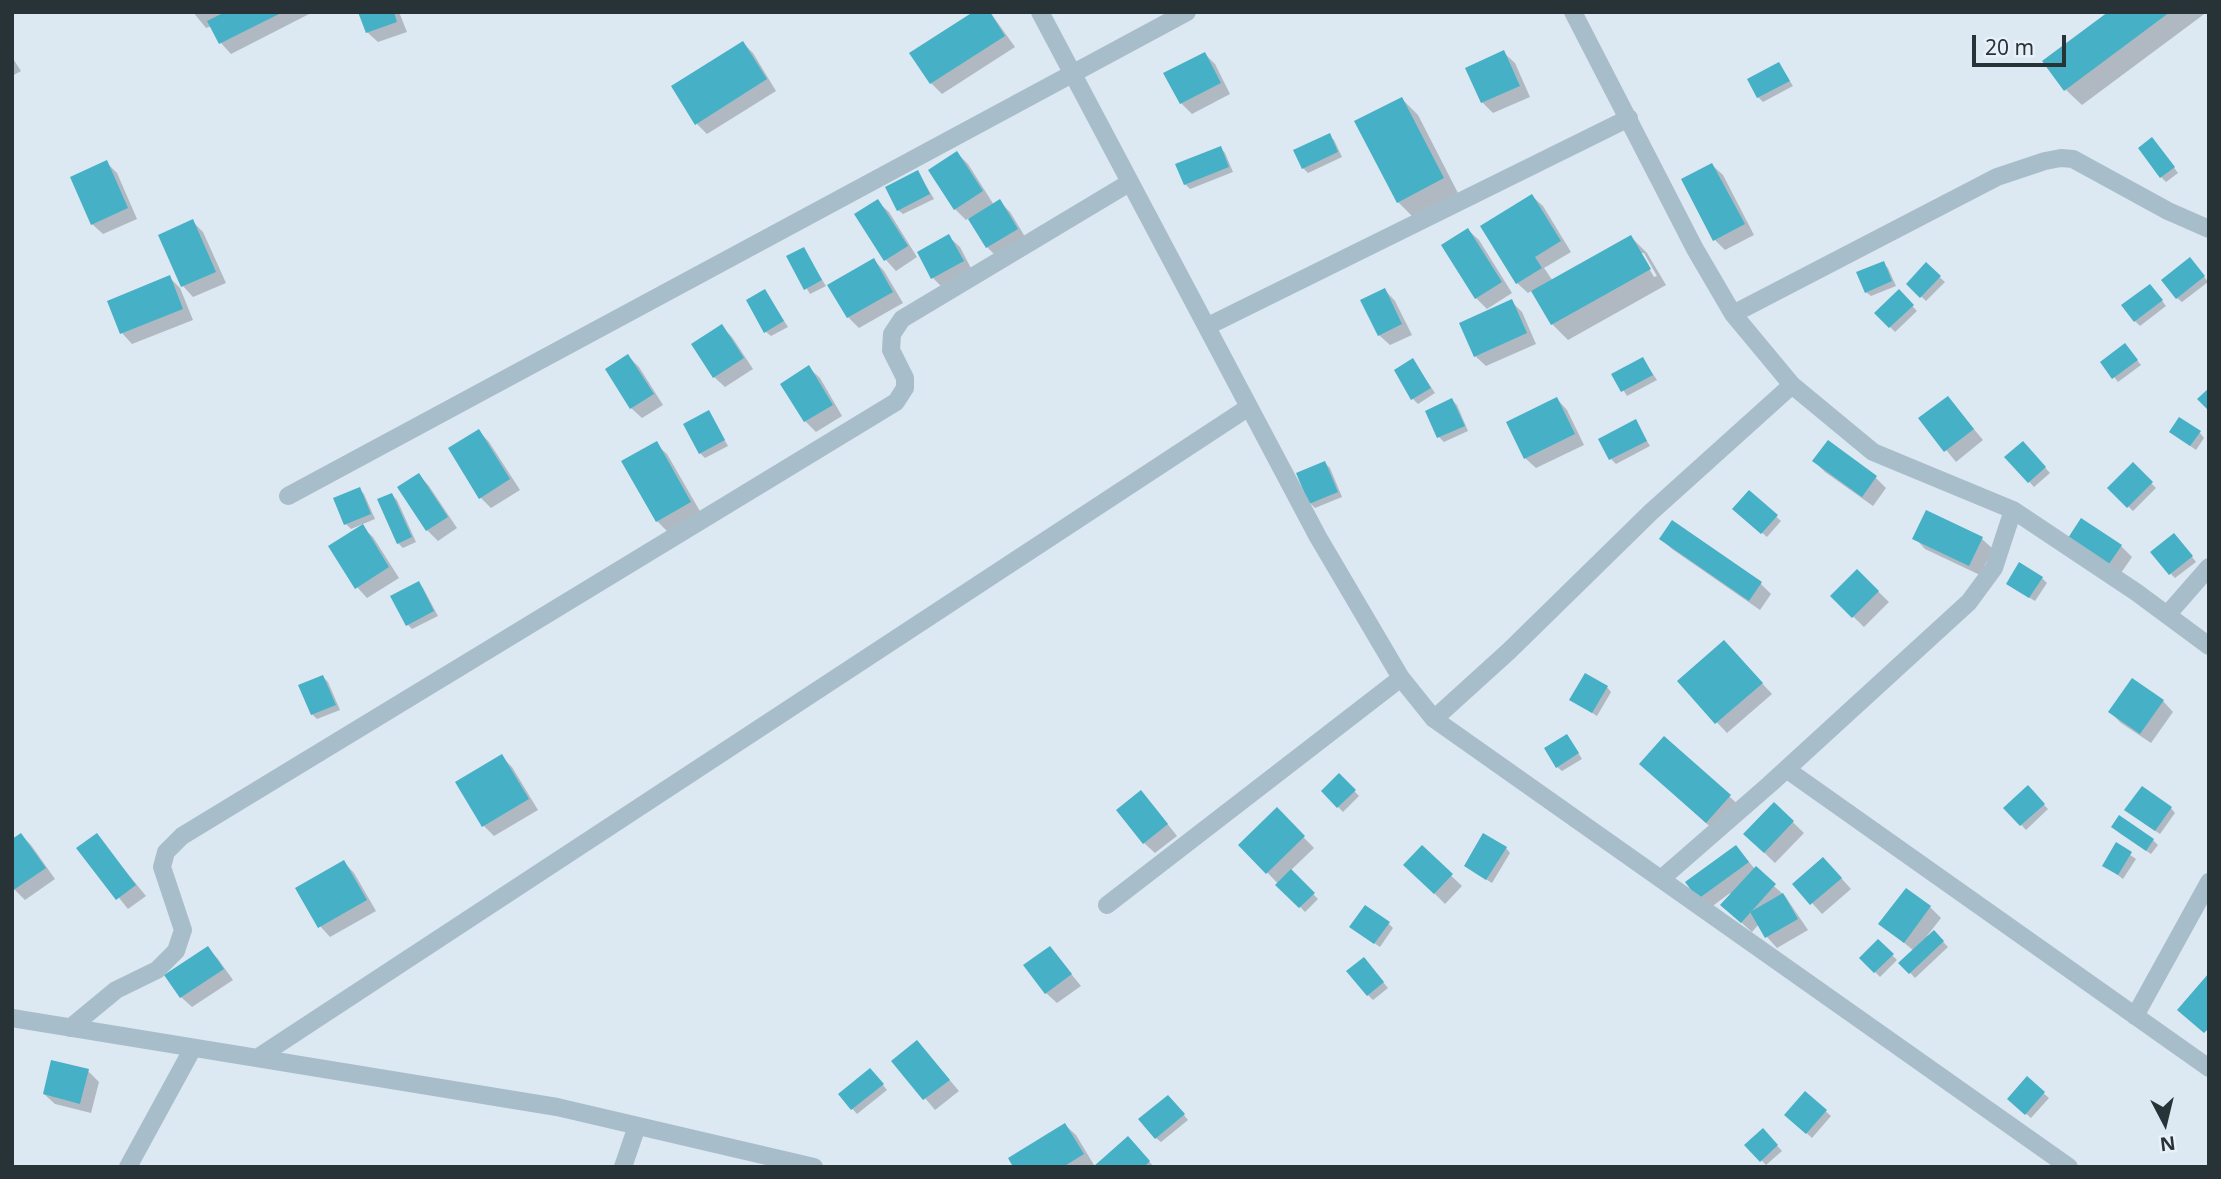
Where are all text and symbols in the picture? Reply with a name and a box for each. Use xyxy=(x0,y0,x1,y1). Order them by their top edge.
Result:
scale bar xyxy=(1976,21,2070,65)
text: 20 m xyxy=(1985,33,2034,61)
north arrow xyxy=(2130,1088,2200,1158)
text: N xyxy=(2158,1130,2177,1158)

